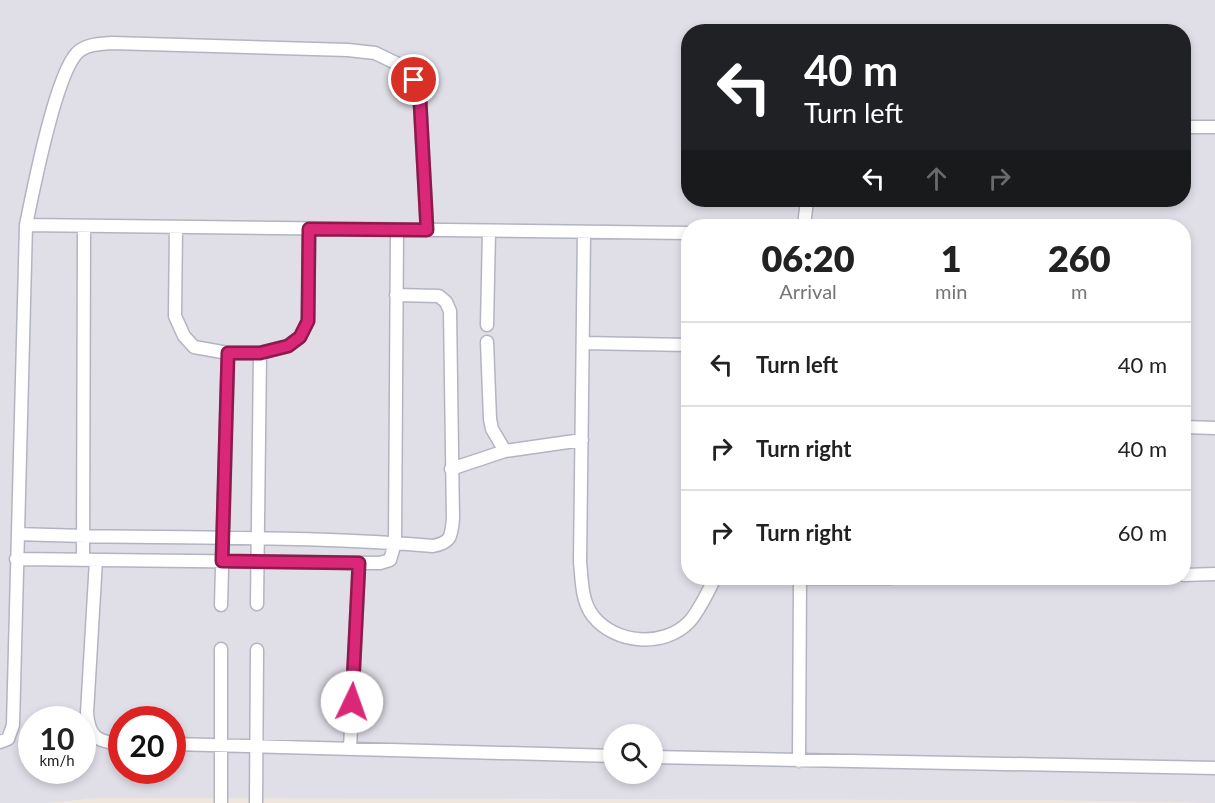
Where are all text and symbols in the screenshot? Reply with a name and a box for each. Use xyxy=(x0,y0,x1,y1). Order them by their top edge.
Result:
text: 40 m xyxy=(804,45,898,95)
icon: left xyxy=(705,48,783,126)
pin xyxy=(388,54,439,105)
icon: arrive xyxy=(397,63,430,96)
text: Turn left xyxy=(804,96,903,129)
icon: left xyxy=(857,162,890,195)
icon: ahead xyxy=(920,162,953,195)
icon: right xyxy=(983,162,1016,195)
text: 06:20 xyxy=(761,236,855,280)
text: 1 xyxy=(941,236,962,280)
text: 260 xyxy=(1048,236,1111,280)
text: Arrival xyxy=(779,279,837,303)
text: min xyxy=(935,279,967,303)
text: m xyxy=(1071,279,1087,303)
icon: left xyxy=(705,348,738,381)
text: Turn left xyxy=(756,351,838,378)
text: 40 m xyxy=(1118,351,1167,378)
icon: right xyxy=(705,432,738,465)
text: Turn right xyxy=(756,435,851,462)
text: 40 m xyxy=(1118,435,1167,462)
icon: right xyxy=(705,516,738,549)
text: Turn right xyxy=(756,519,851,546)
text: 60 m xyxy=(1118,519,1167,546)
position arrow xyxy=(320,670,384,734)
speed limit sign: 20 xyxy=(108,706,186,784)
text: 10 xyxy=(40,720,74,756)
map controls xyxy=(603,724,663,784)
button: search xyxy=(603,724,663,784)
text: km/h xyxy=(39,751,75,769)

